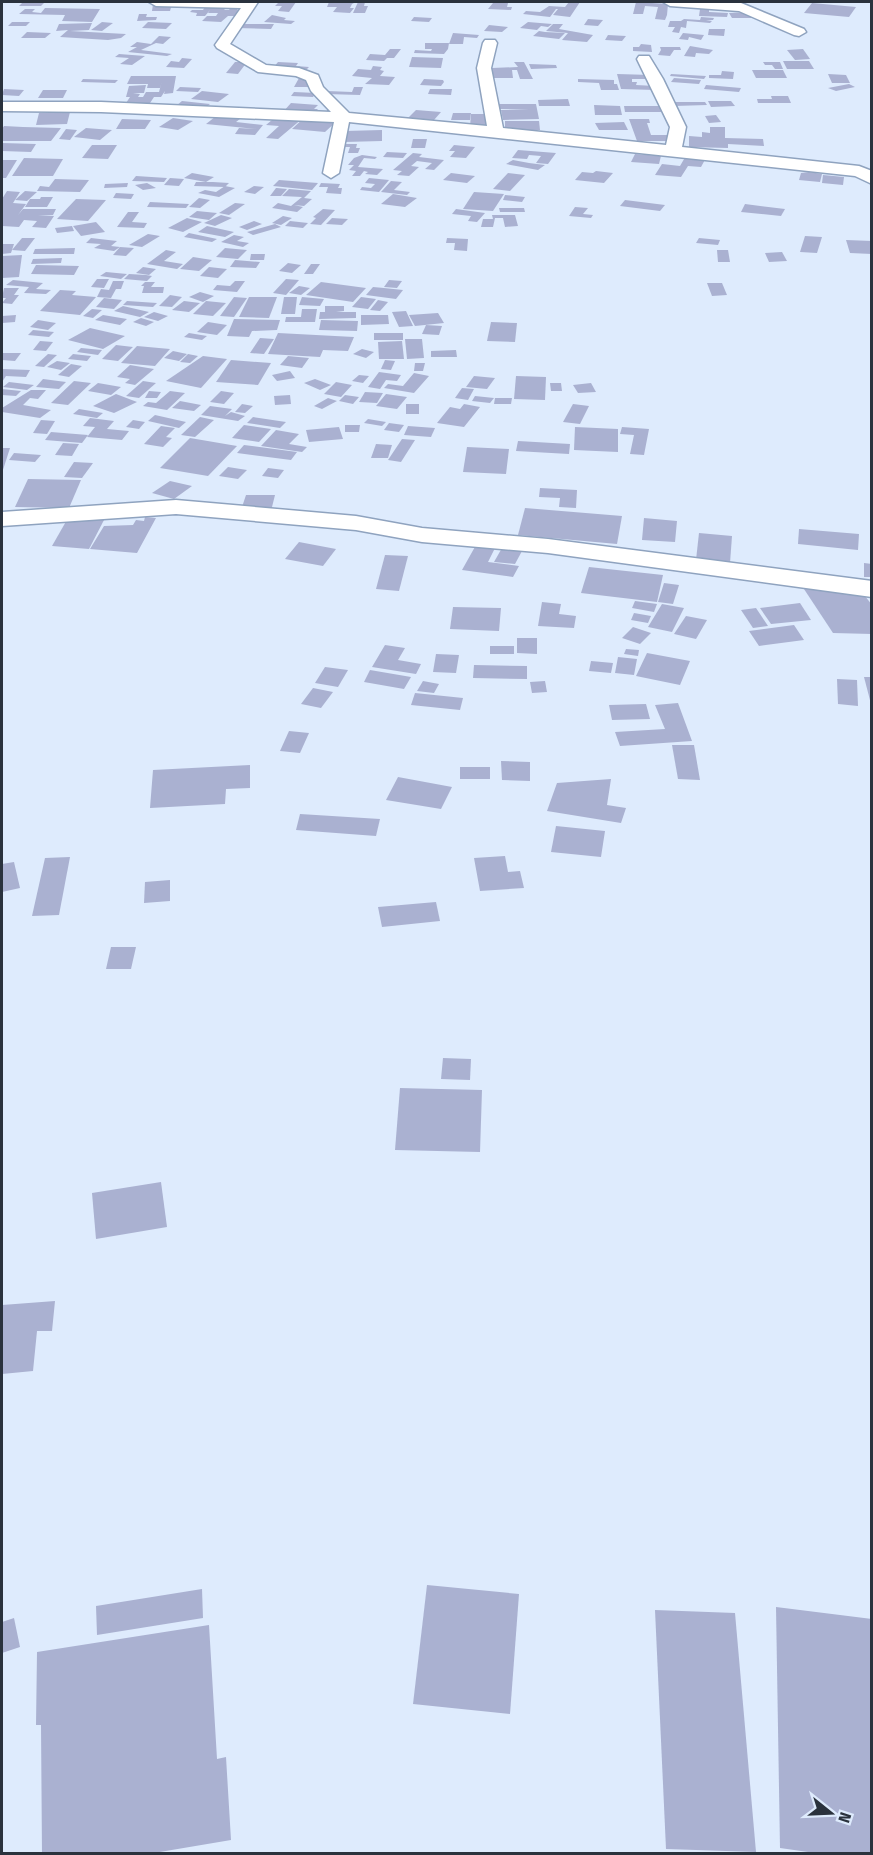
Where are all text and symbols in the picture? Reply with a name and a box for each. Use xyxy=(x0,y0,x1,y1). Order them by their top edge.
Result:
north arrow xyxy=(801,1783,861,1843)
text: N xyxy=(834,1810,855,1825)

